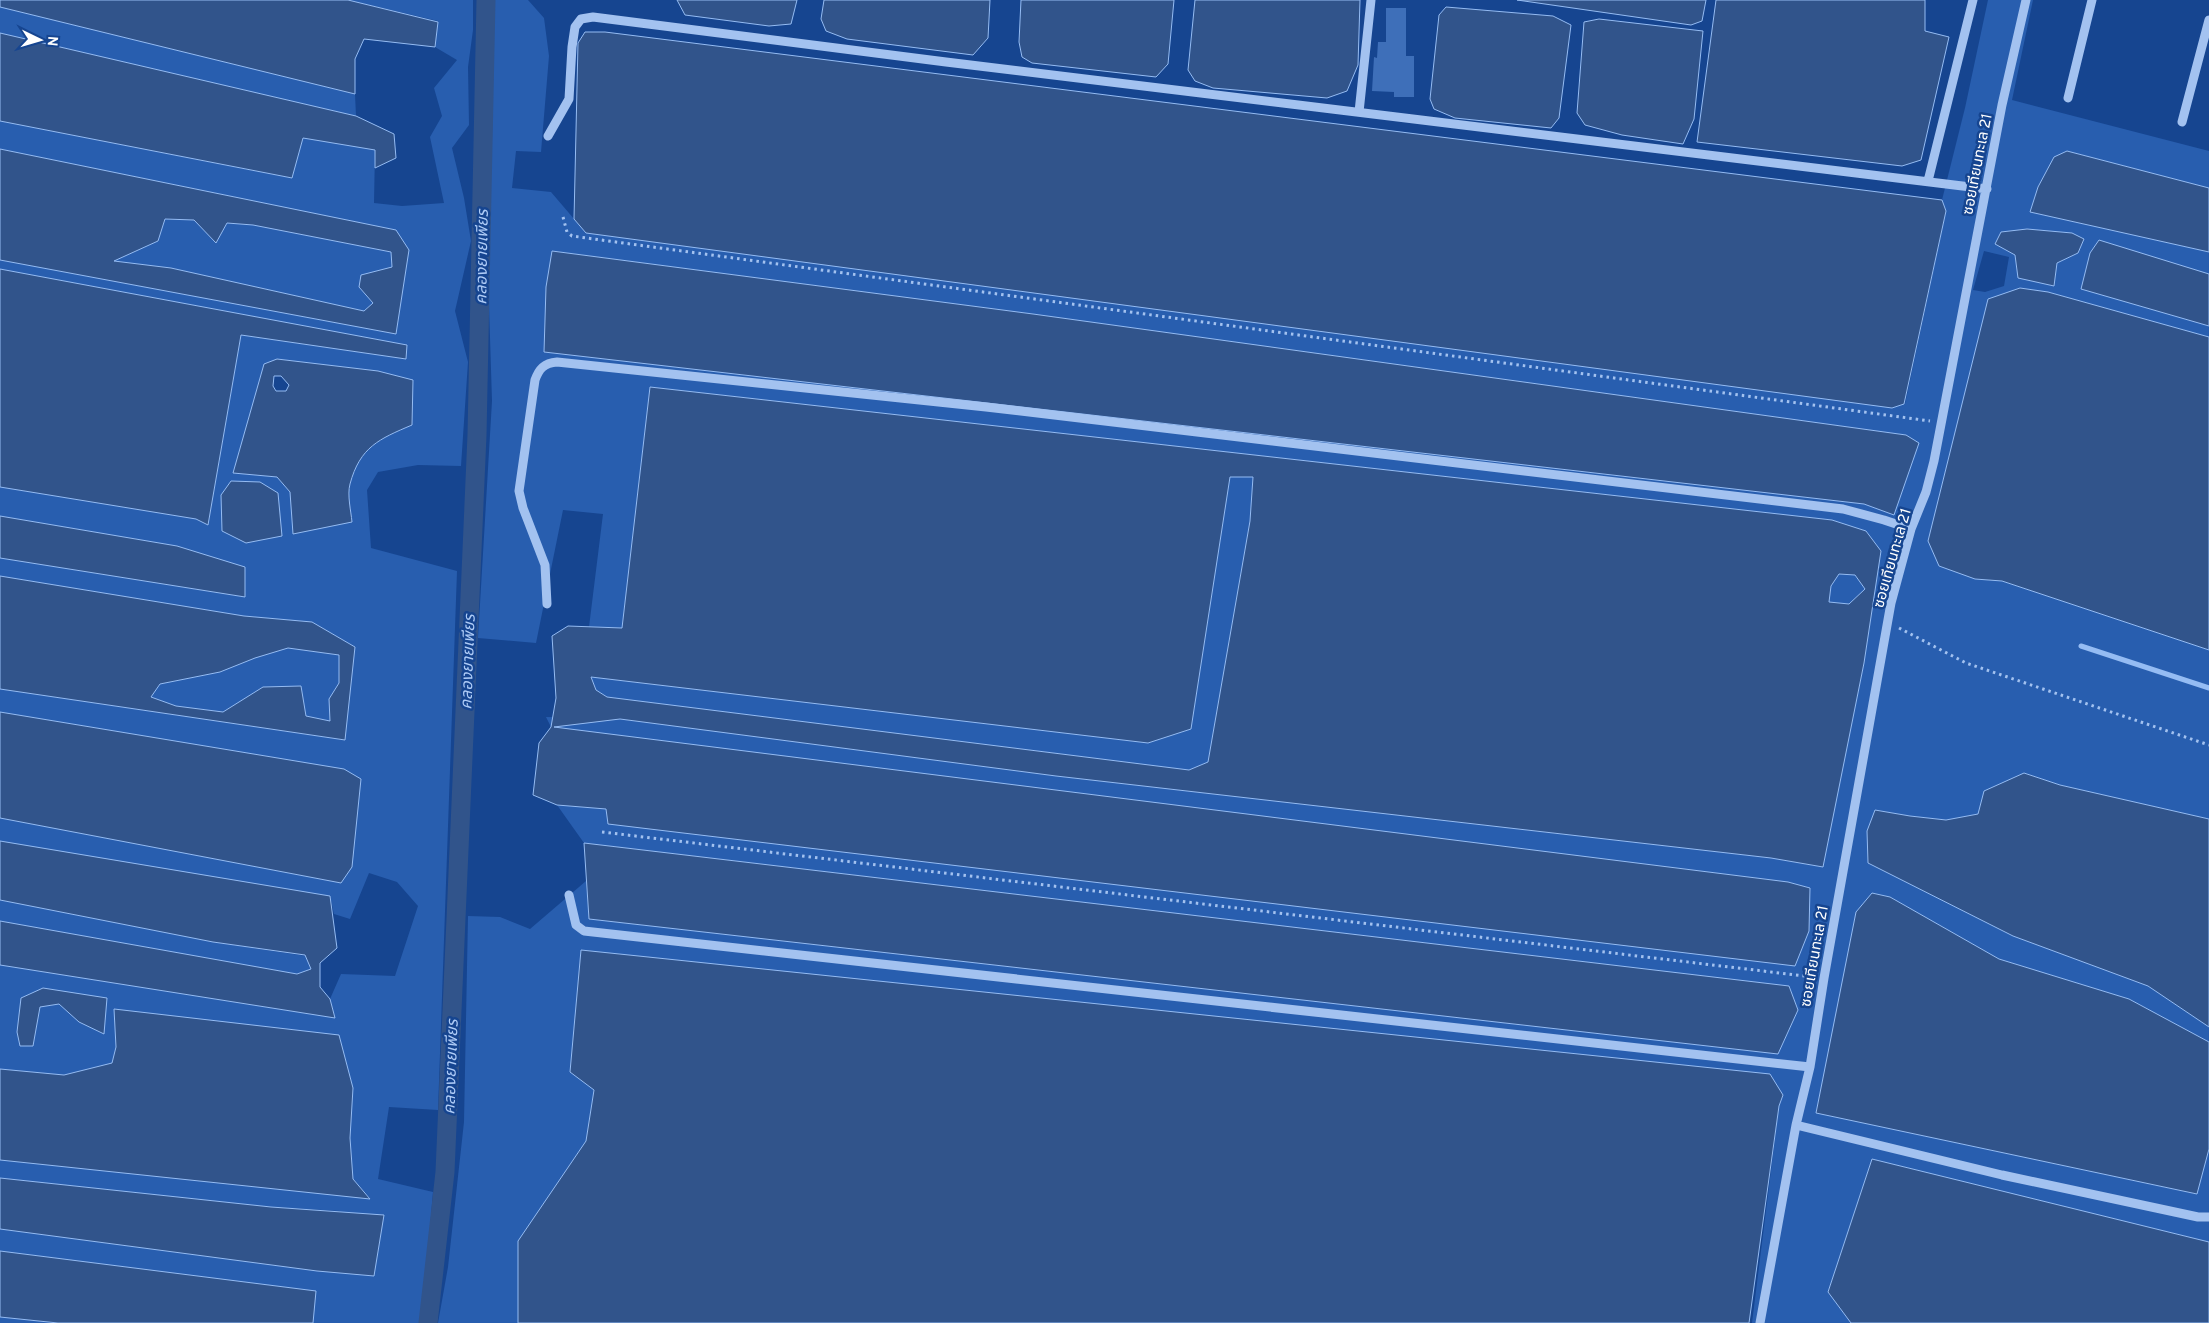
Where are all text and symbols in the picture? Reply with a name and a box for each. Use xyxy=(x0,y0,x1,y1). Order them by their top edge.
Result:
north arrow xyxy=(15,15,65,65)
text: N xyxy=(43,35,60,47)
street label: ซอยเทียนทะเล 21 xyxy=(1959,112,1998,217)
water label: คลองยายเพียร xyxy=(472,208,494,305)
street label: ซอยเทียนทะเล 21 xyxy=(1870,506,1917,610)
water label: คลองยายเพียร xyxy=(457,613,481,710)
street label: ซอยเทียนทะเล 21 xyxy=(1797,904,1834,1009)
water label: คลองยายเพียร xyxy=(440,1018,464,1115)

